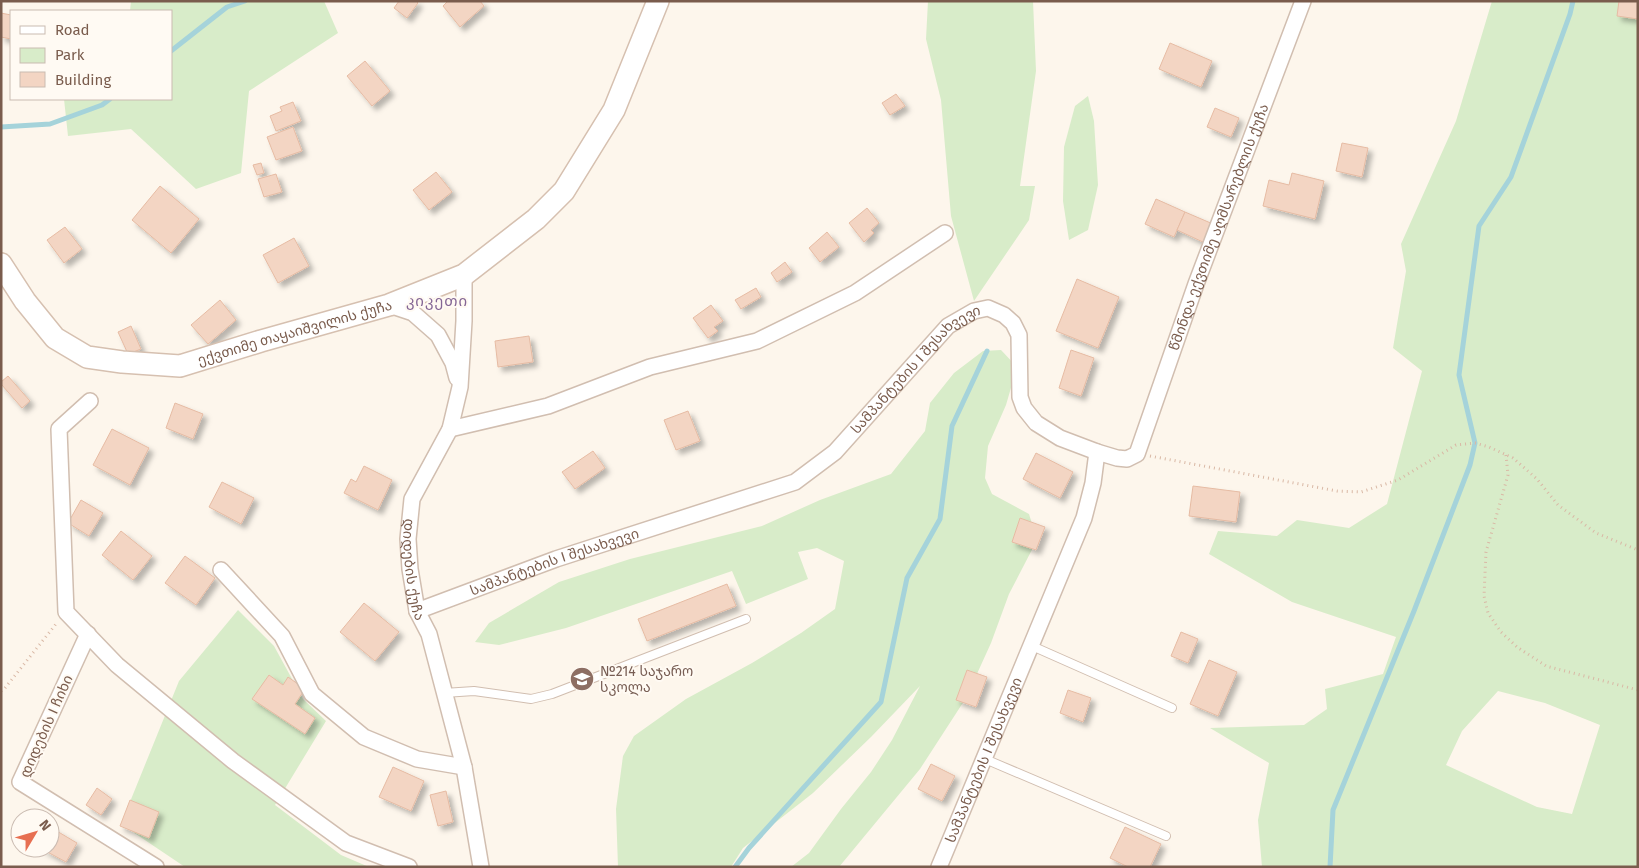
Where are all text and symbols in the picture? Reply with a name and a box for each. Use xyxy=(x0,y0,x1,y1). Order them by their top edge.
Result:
legend xyxy=(10,10,172,100)
text: Road xyxy=(55,21,90,39)
text: Park xyxy=(55,46,85,64)
text: Building xyxy=(55,71,111,89)
street label: წმინდა ექვთიმე აღმსარებლის ქუჩა xyxy=(1166,101,1272,353)
district label: კიკეთი xyxy=(406,292,468,310)
street label: ექვთიმე თაყაიშვილის ქუჩა xyxy=(196,297,394,369)
street label: სამპანტების I შესახვევი xyxy=(847,302,982,437)
street label: დიდების ქუჩა xyxy=(399,518,428,623)
street label: სამპანტების I შესახვევი xyxy=(468,525,641,599)
place label: №214 საჯარო სკოლა xyxy=(600,663,693,696)
school or university icon: №214 საჯარო სკოლა xyxy=(569,666,595,692)
street label: დიდების I ჩიხი xyxy=(16,672,77,780)
street label: სამპანტების I შესახვევი xyxy=(942,675,1026,845)
north arrow xyxy=(10,808,60,858)
text: N xyxy=(35,816,54,834)

